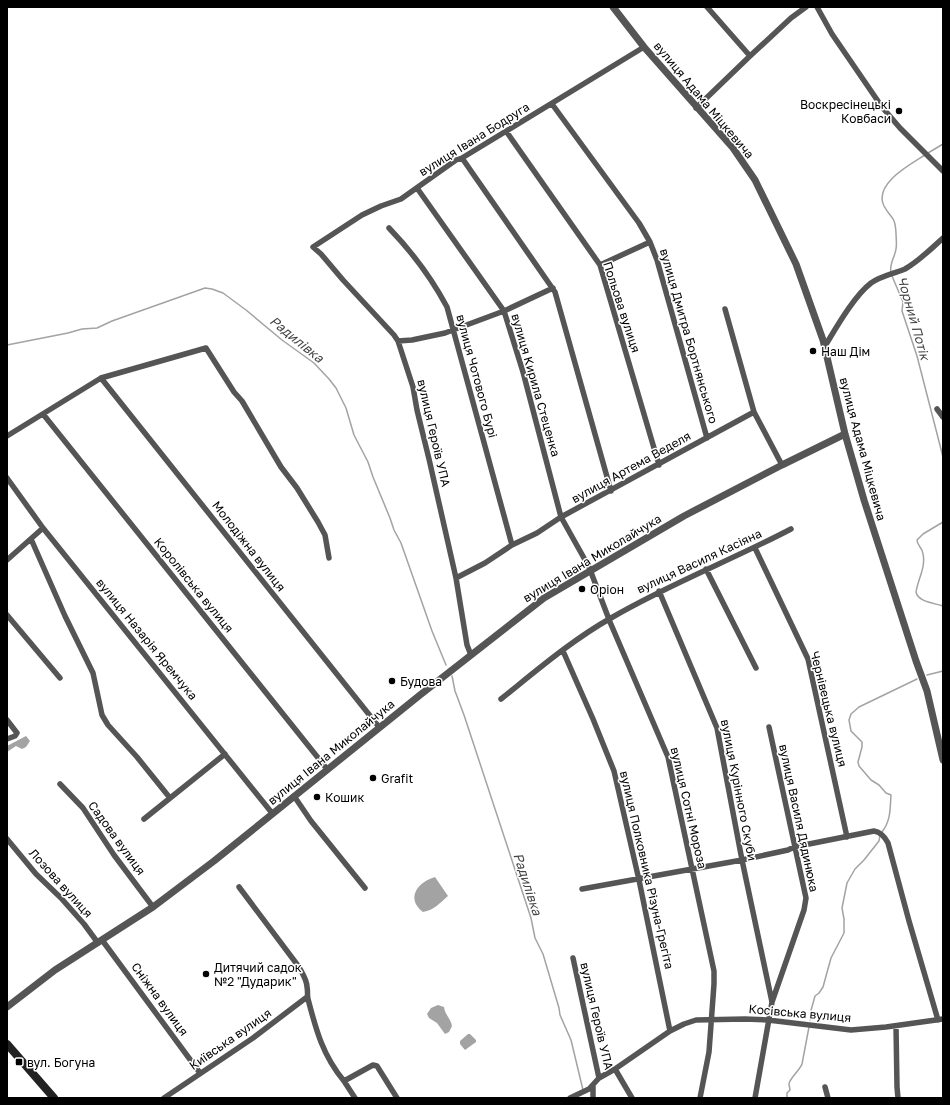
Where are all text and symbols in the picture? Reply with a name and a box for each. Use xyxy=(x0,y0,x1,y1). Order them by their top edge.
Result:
street label: вулиця Адама Міцкевича xyxy=(651,39,757,161)
place label: Воскресінецькі Ковбаси xyxy=(800,97,891,126)
street label: вулиця Івана Бодруга xyxy=(416,99,532,179)
marker: Воскресінецькі Ковбаси xyxy=(894,106,904,116)
street label: вулиця Дмитра Бортнянського xyxy=(657,247,721,425)
street label: Польова вулиця xyxy=(600,259,644,355)
water label: Чорний Потік xyxy=(894,274,934,363)
water label: Радилівка xyxy=(267,312,328,366)
street label: вулиця Кирила Стеценка xyxy=(508,312,564,458)
street label: вулиця Чотового Бурі xyxy=(453,313,501,439)
place label: Наш Дім xyxy=(821,344,870,359)
marker: Наш Дім xyxy=(808,346,818,356)
street label: вулиця Адама Міцкевича xyxy=(837,376,889,522)
street label: вулиця Героїв УПА xyxy=(414,378,454,488)
street label: вулиця Артема Веделя xyxy=(569,428,693,506)
street label: Молодіжна вулиця xyxy=(209,498,289,594)
street label: вулиця Івана Миколайчука xyxy=(520,511,664,605)
street label: вулиця Василя Касіяна xyxy=(634,525,764,597)
street label: Королівська вулиця xyxy=(151,534,237,636)
street label: вулиця Назарія Яремчука xyxy=(93,575,201,703)
place label: Оріон xyxy=(590,582,624,597)
marker: Оріон xyxy=(577,584,587,594)
street label: Чернівецька вулиця xyxy=(807,650,851,768)
place label: Будова xyxy=(400,674,442,689)
marker: Будова xyxy=(387,676,397,686)
street label: вулиця Івана Миколайчука xyxy=(265,696,397,808)
street label: вулиця Курінного Скуби xyxy=(718,718,760,862)
street label: вулиця Василя Дядинюка xyxy=(776,743,822,893)
street label: вулиця Сотні Мороза xyxy=(668,746,710,870)
street label: вулиця Полковника Різуна-Грегіта xyxy=(617,769,677,971)
place label: Grafit xyxy=(381,771,413,786)
marker: Grafit xyxy=(368,773,378,783)
place label: Кошик xyxy=(325,790,364,805)
marker: Кошик xyxy=(312,792,322,802)
street label: Садова вулиця xyxy=(85,798,149,878)
street label: Лозова вулиця xyxy=(26,845,96,921)
water label: Радилівка xyxy=(510,851,546,918)
street label: Сніжна вулиця xyxy=(128,959,192,1039)
place label: Дитячий садок №2 "Дударик" xyxy=(214,960,302,989)
street label: вулиця Героїв УПА xyxy=(577,961,617,1071)
marker: Дитячий садок №2 "Дударик" xyxy=(201,969,211,979)
street label: Косівська вулиця xyxy=(748,1001,852,1025)
street label: Київська вулиця xyxy=(186,1005,274,1073)
place label: вул. Богуна xyxy=(27,1055,95,1070)
marker: вул. Богуна xyxy=(14,1057,24,1067)

